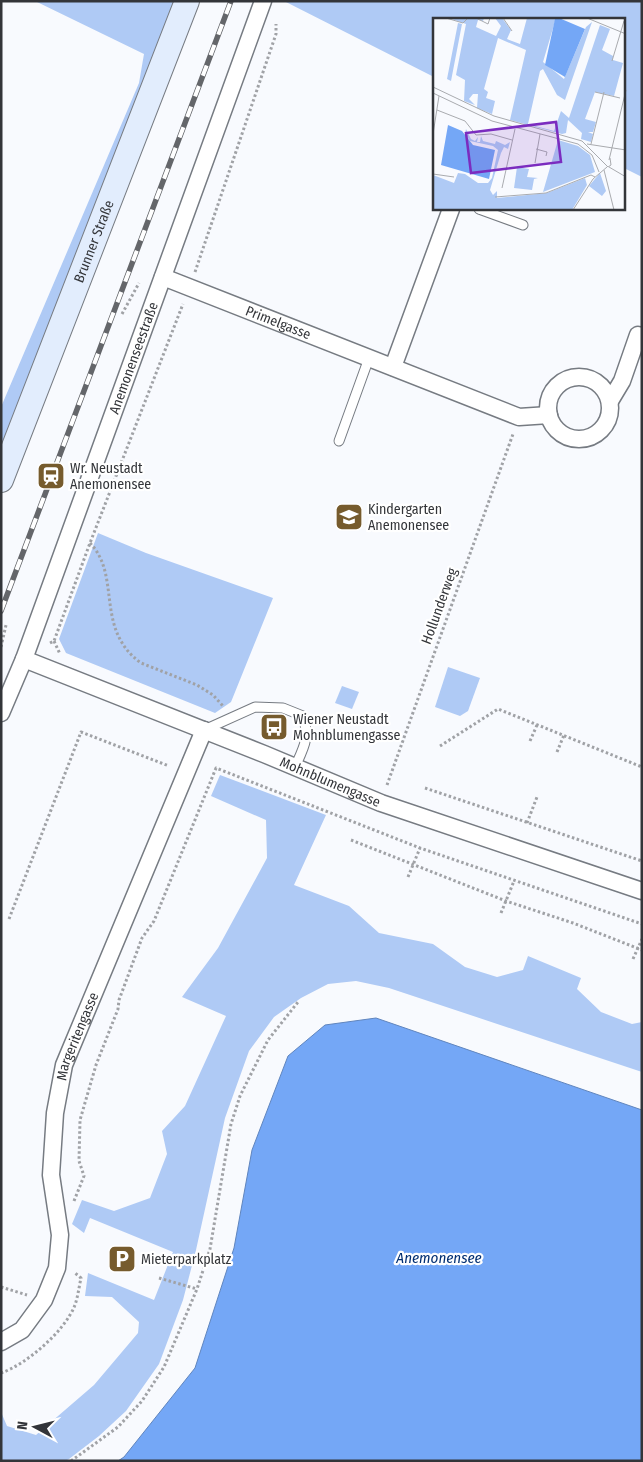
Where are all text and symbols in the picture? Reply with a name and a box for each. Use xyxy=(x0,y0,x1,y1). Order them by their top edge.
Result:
inset map xyxy=(433,18,626,210)
street label: Brunner Straße xyxy=(70,198,118,285)
street label: Anemonenseestraße xyxy=(106,300,162,416)
street label: Primelgasse xyxy=(243,302,313,343)
place label: Wr. Neustadt Anemonensee xyxy=(70,460,151,493)
station icon: Wr. Neustadt Anemonensee xyxy=(36,461,66,491)
place label: Kindergarten Anemonensee xyxy=(368,501,449,534)
school or university icon: Kindergarten Anemonensee xyxy=(334,502,364,532)
street label: Hollunderweg xyxy=(418,565,461,647)
place label: Wiener Neustadt Mohnblumengasse xyxy=(293,711,400,744)
bus stop icon: Wiener Neustadt Mohnblumengasse xyxy=(259,712,289,742)
street label: Mohnblumengasse xyxy=(277,754,383,811)
street label: Margeritengasse xyxy=(53,990,102,1082)
parking icon: Mieterparkplatz xyxy=(107,1244,137,1274)
water label: Anemonensee xyxy=(395,1249,482,1267)
place label: Mieterparkplatz xyxy=(141,1251,232,1268)
north arrow xyxy=(10,1402,60,1452)
text: N xyxy=(14,1420,32,1431)

